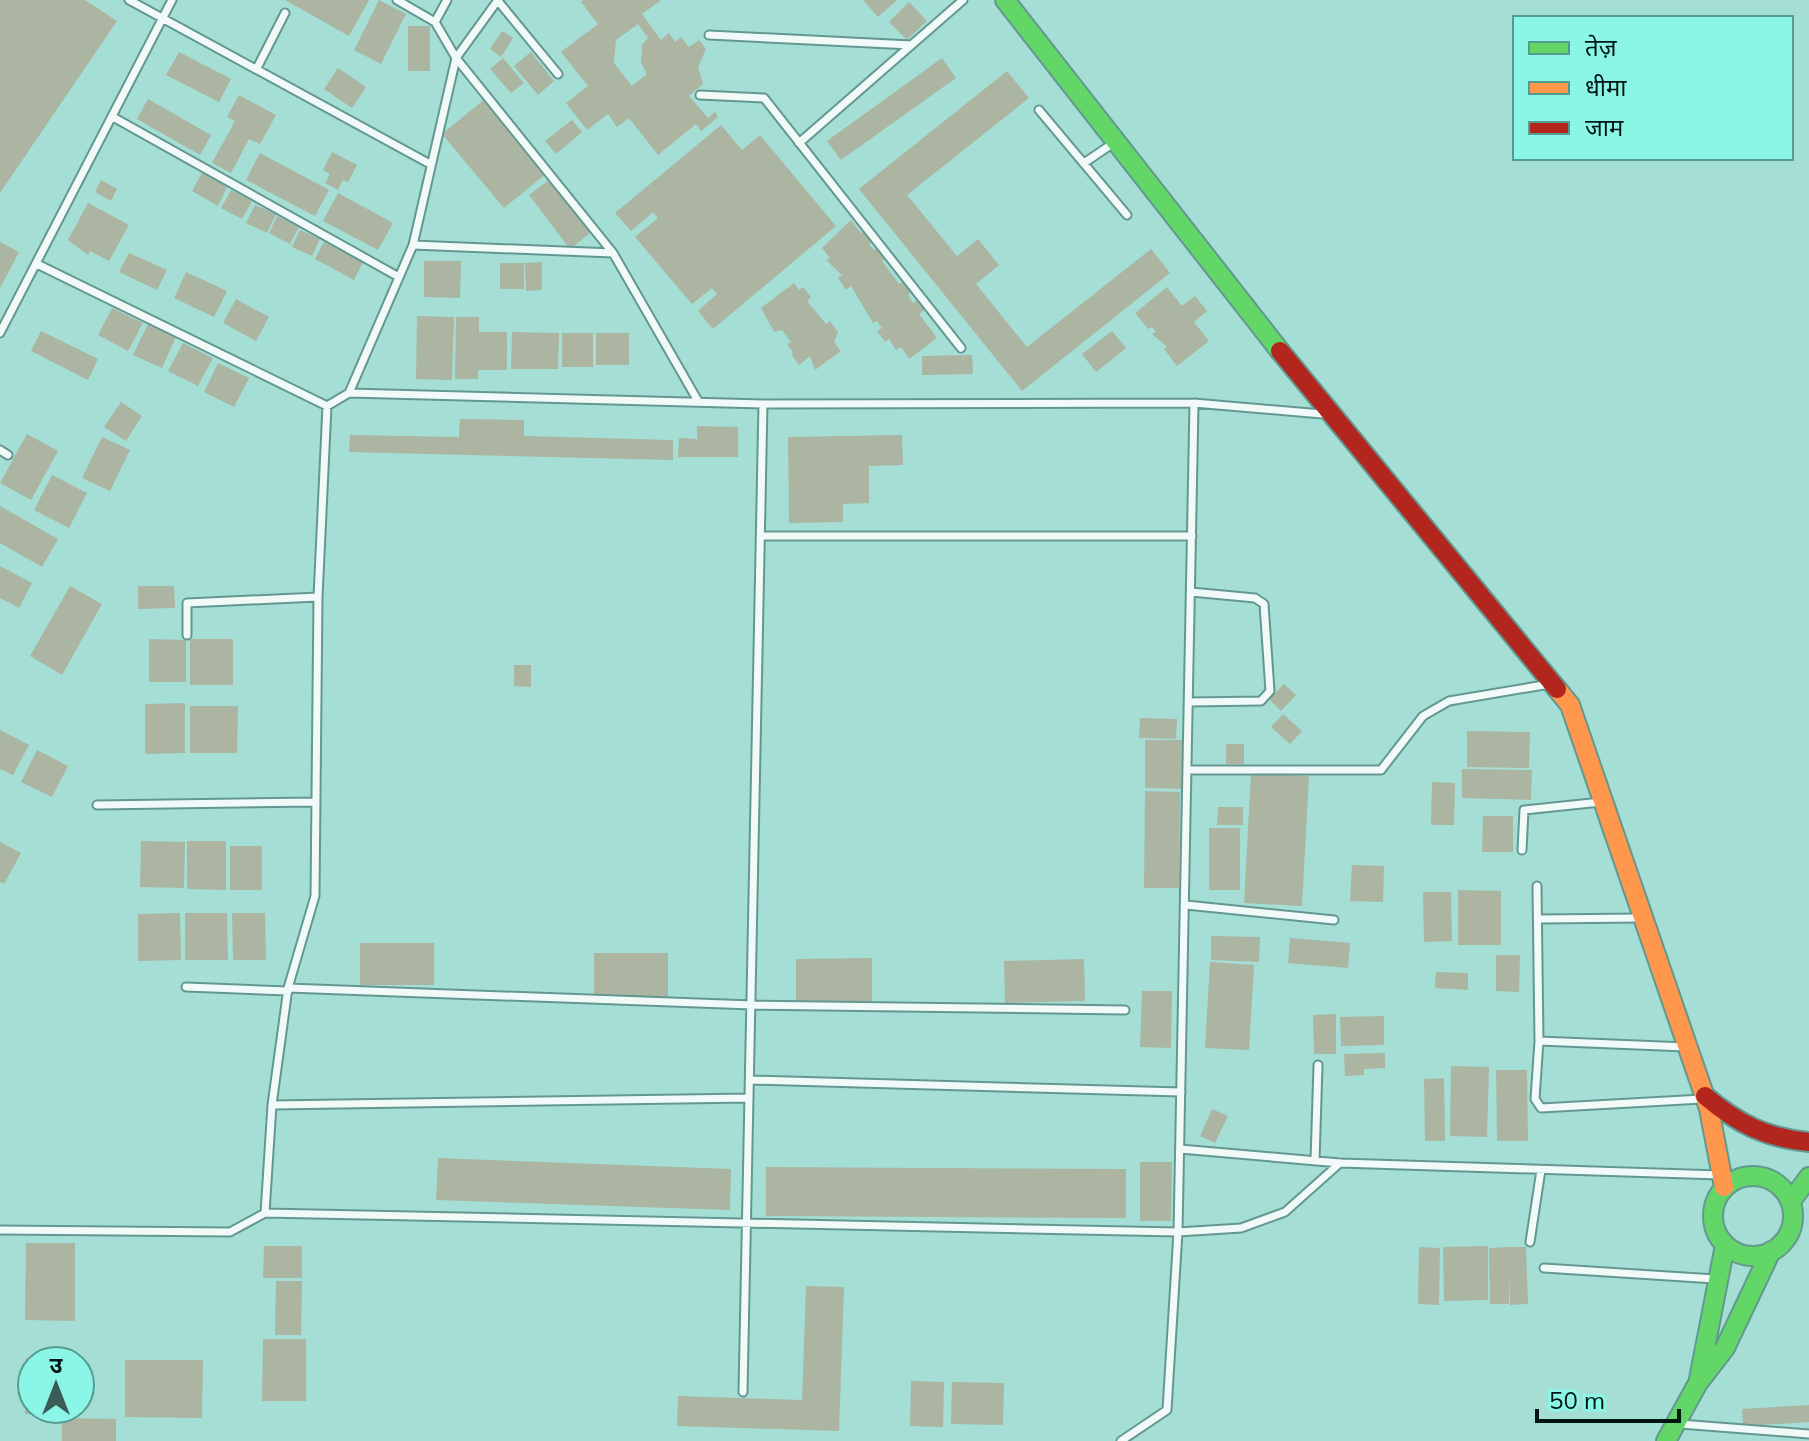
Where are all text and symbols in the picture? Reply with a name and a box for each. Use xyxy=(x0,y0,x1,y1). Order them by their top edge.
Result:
legend xyxy=(1513,16,1793,160)
text: तेज़ xyxy=(1585,32,1618,62)
text: धीमा xyxy=(1585,72,1627,102)
text: जाम xyxy=(1585,112,1624,142)
north arrow xyxy=(16,1345,96,1425)
text: उ xyxy=(50,1351,64,1379)
scale bar xyxy=(1537,1373,1679,1423)
text: 50 m xyxy=(1549,1385,1605,1415)

